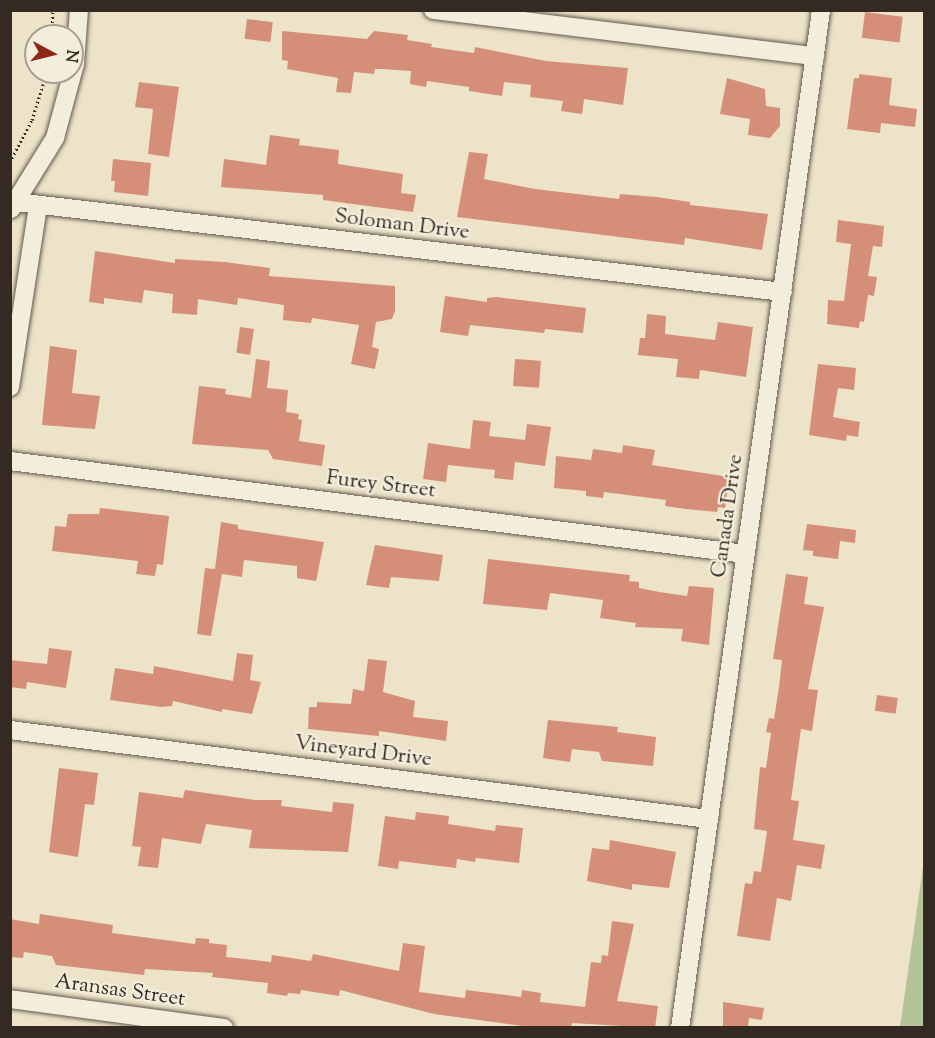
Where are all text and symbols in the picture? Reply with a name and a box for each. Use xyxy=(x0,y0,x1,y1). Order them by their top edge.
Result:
north arrow xyxy=(24,24,84,84)
text: N xyxy=(58,48,83,64)
street label: Soloman Drive xyxy=(333,204,471,246)
street label: Canada Drive xyxy=(707,453,749,579)
street label: Furey Street xyxy=(325,466,437,504)
street label: Vineyard Drive xyxy=(293,731,433,773)
street label: Aransas Street xyxy=(53,969,187,1013)

